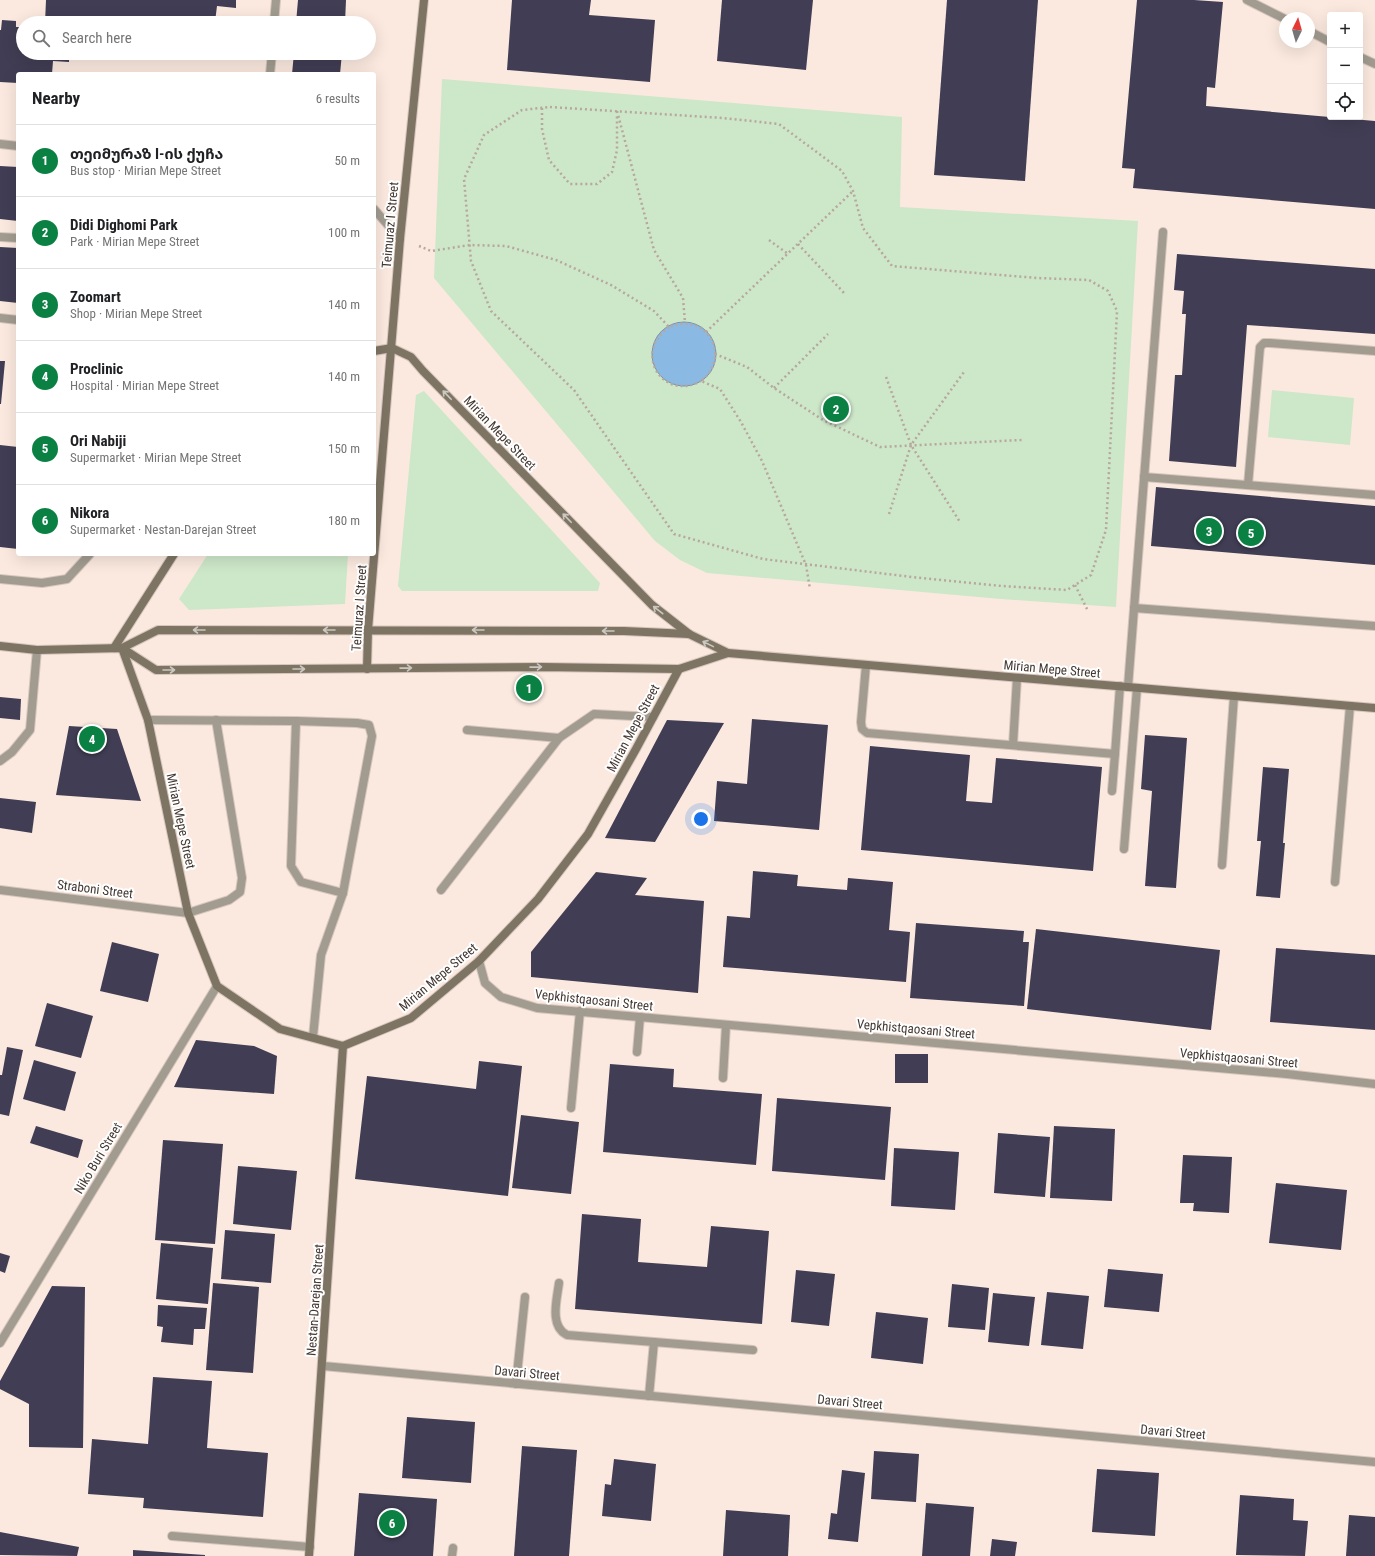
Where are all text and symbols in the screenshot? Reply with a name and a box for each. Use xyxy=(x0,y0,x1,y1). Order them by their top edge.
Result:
north arrow xyxy=(1279,12,1315,48)
map controls xyxy=(1327,12,1363,120)
button: + xyxy=(1327,12,1363,48)
search box xyxy=(16,16,376,60)
icon: search xyxy=(30,27,52,49)
text: Search here xyxy=(62,29,132,47)
button: − xyxy=(1327,48,1363,84)
button: locate xyxy=(1327,84,1363,120)
text: Nearby xyxy=(32,88,80,108)
text: 6 results xyxy=(316,91,360,106)
text: თეიმურაზ I-ის ქუჩა xyxy=(70,145,223,163)
text: 1 xyxy=(42,153,48,168)
text: 50 m xyxy=(334,153,360,168)
text: Bus stop · Mirian Mepe Street xyxy=(70,163,221,178)
street label: Teimuraz I Street xyxy=(379,181,401,269)
text: Didi Dighomi Park xyxy=(70,216,178,234)
text: 2 xyxy=(42,225,48,240)
text: 100 m xyxy=(328,225,360,240)
text: Park · Mirian Mepe Street xyxy=(70,234,199,249)
text: Zoomart xyxy=(70,288,121,306)
text: 3 xyxy=(42,297,48,312)
text: 140 m xyxy=(328,297,360,312)
text: Shop · Mirian Mepe Street xyxy=(70,306,202,321)
text: Proclinic xyxy=(70,360,123,378)
text: 4 xyxy=(42,369,48,384)
text: 140 m xyxy=(328,369,360,384)
text: Hospital · Mirian Mepe Street xyxy=(70,378,219,393)
one-way arrow xyxy=(442,390,451,400)
street label: Mirian Mepe Street xyxy=(461,393,539,473)
pin: 2 xyxy=(823,394,849,424)
text: Ori Nabiji xyxy=(70,432,126,450)
text: 5 xyxy=(42,441,48,456)
text: 150 m xyxy=(328,441,360,456)
text: Supermarket · Mirian Mepe Street xyxy=(70,450,241,465)
text: Nikora xyxy=(70,504,109,522)
text: 6 xyxy=(42,513,48,528)
text: 180 m xyxy=(328,513,360,528)
one-way arrow xyxy=(562,513,572,523)
pin: 3 xyxy=(1196,516,1222,546)
pin: 5 xyxy=(1238,518,1264,548)
text: Supermarket · Nestan-Darejan Street xyxy=(70,522,256,537)
street label: Teimuraz I Street xyxy=(348,564,370,652)
one-way arrow xyxy=(653,606,664,615)
one-way arrow xyxy=(193,626,206,634)
one-way arrow xyxy=(323,626,336,634)
one-way arrow xyxy=(472,626,485,634)
one-way arrow xyxy=(602,627,615,635)
one-way arrow xyxy=(702,640,714,647)
street label: Mirian Mepe Street xyxy=(1003,657,1101,681)
one-way arrow xyxy=(529,663,542,671)
one-way arrow xyxy=(399,664,412,672)
one-way arrow xyxy=(292,665,305,673)
one-way arrow xyxy=(162,666,175,674)
pin: 1 xyxy=(516,673,542,703)
street label: Mirian Mepe Street xyxy=(604,681,662,774)
pin: 4 xyxy=(79,724,105,754)
street label: Mirian Mepe Street xyxy=(164,772,198,870)
your location xyxy=(691,809,711,829)
street label: Straboni Street xyxy=(56,877,134,901)
street label: Mirian Mepe Street xyxy=(396,940,480,1014)
street label: Vepkhistqaosani Street xyxy=(534,986,654,1014)
street label: Vepkhistqaosani Street xyxy=(856,1016,976,1042)
street label: Vepkhistqaosani Street xyxy=(1179,1045,1299,1071)
street label: Niko Buri Street xyxy=(71,1120,125,1196)
street label: Nestan-Darejan Street xyxy=(304,1243,326,1356)
street label: Davari Street xyxy=(494,1363,560,1383)
street label: Davari Street xyxy=(817,1392,883,1412)
street label: Davari Street xyxy=(1140,1422,1206,1442)
pin: 6 xyxy=(379,1508,405,1538)

